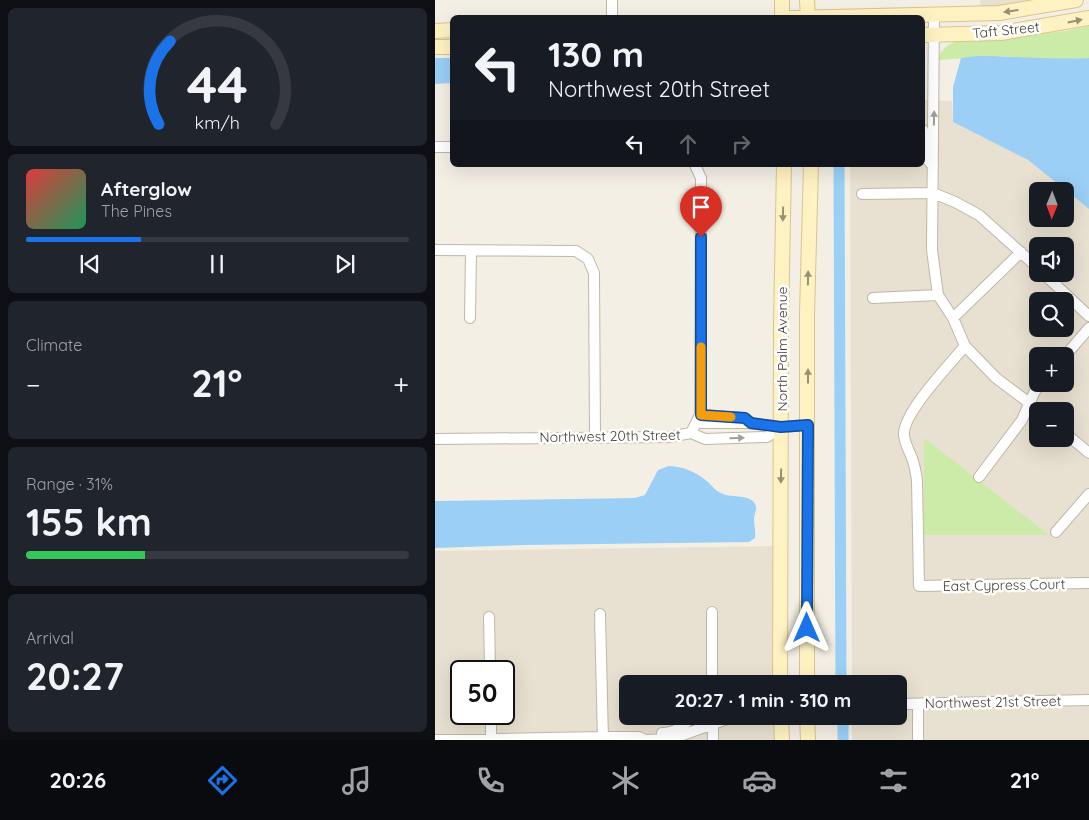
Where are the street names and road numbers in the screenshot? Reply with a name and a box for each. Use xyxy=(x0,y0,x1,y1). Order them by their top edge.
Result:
street label: Taft Street xyxy=(972,17,1041,42)
street label: North Palm Avenue xyxy=(773,286,791,412)
street label: Northwest 20th Street xyxy=(539,426,681,446)
street label: East Cypress Court xyxy=(942,575,1066,595)
street label: Northwest 21st Street xyxy=(925,692,1062,712)

